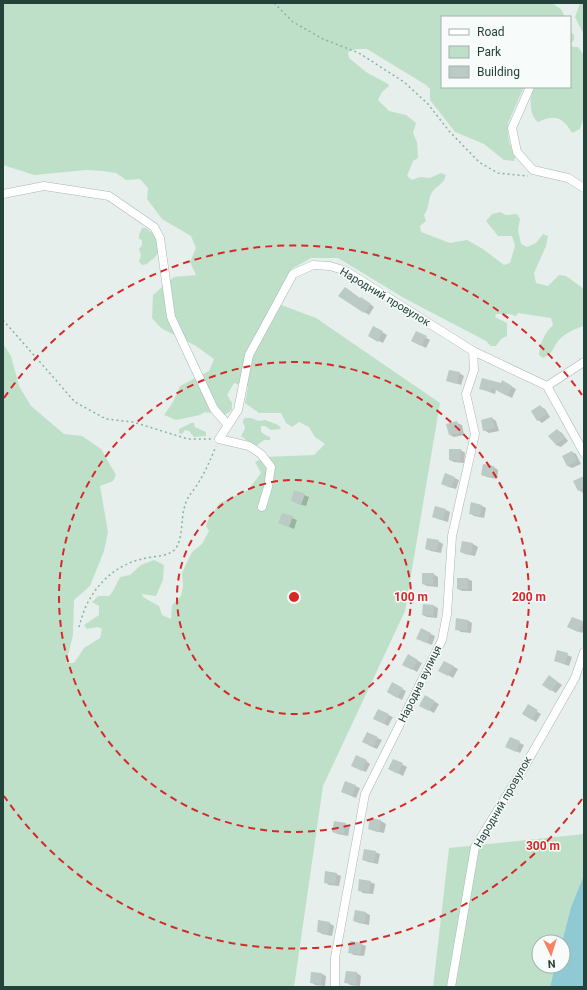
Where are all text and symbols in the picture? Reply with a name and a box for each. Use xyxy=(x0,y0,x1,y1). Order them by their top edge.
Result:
legend xyxy=(441,16,571,88)
text: Road xyxy=(477,25,505,39)
text: Park xyxy=(477,45,502,59)
text: Building xyxy=(477,65,520,79)
street label: Народний провулок xyxy=(338,265,432,329)
centre of rings xyxy=(287,590,301,604)
text: 100 m xyxy=(394,590,428,604)
text: 200 m xyxy=(512,590,546,604)
street label: Народна вулиця xyxy=(396,643,444,725)
street label: Народний провулок xyxy=(472,754,534,850)
text: 300 m xyxy=(526,839,560,853)
north arrow xyxy=(531,934,571,974)
text: N xyxy=(547,957,556,970)

